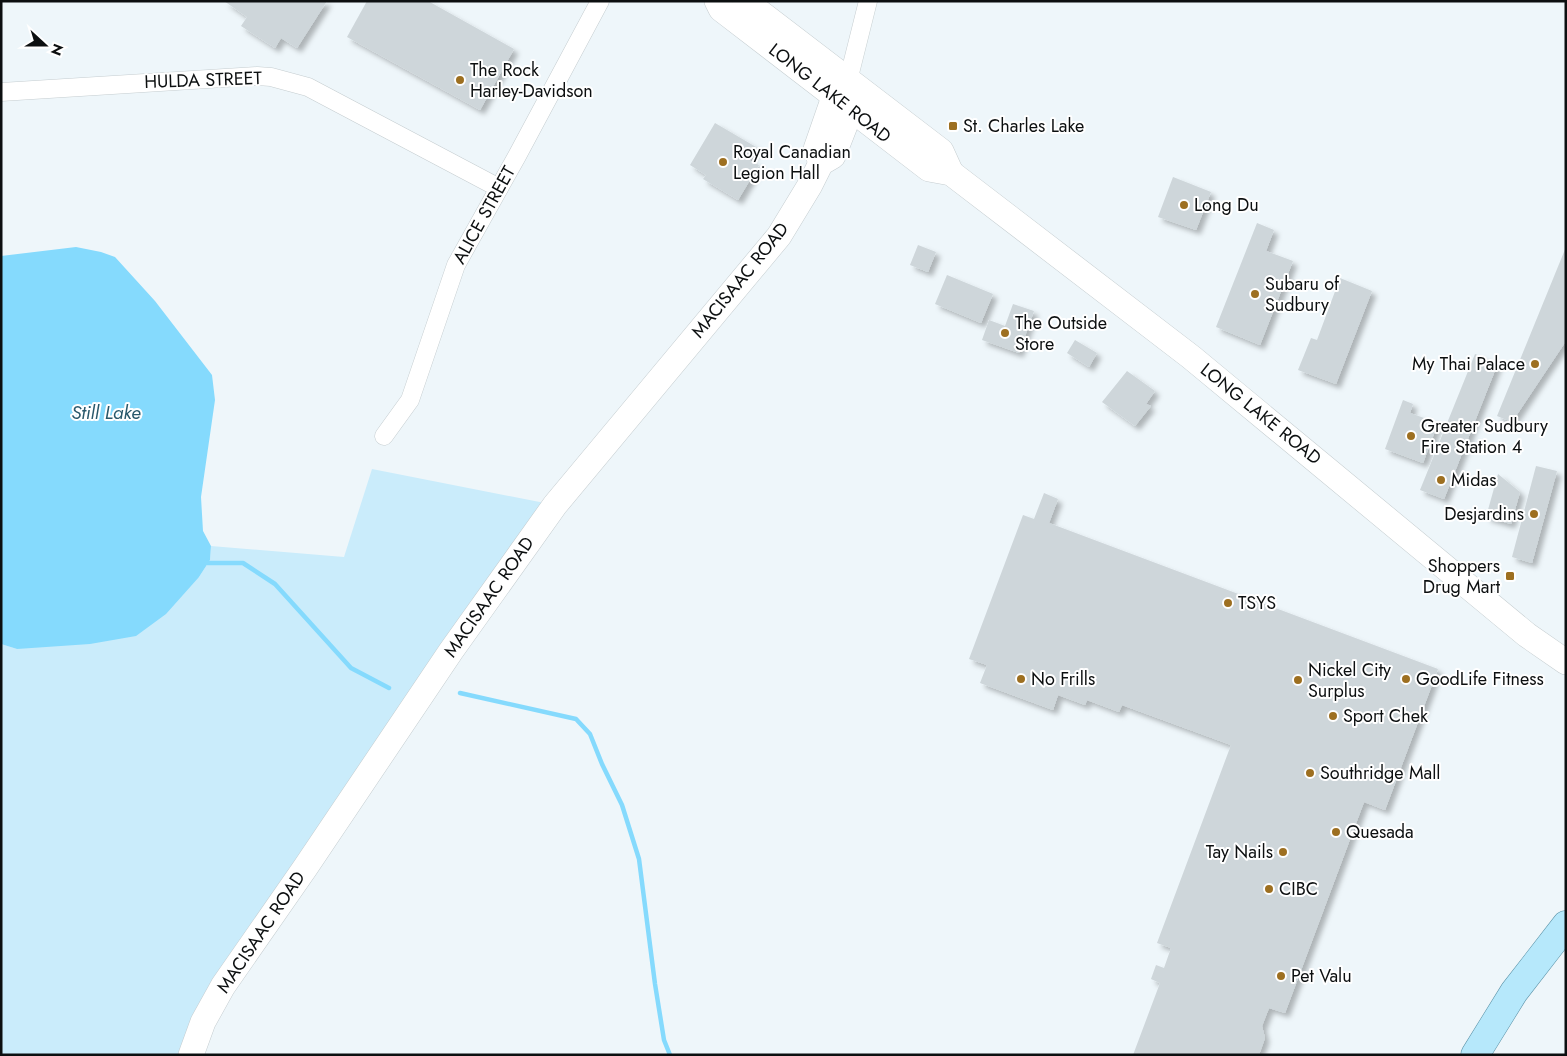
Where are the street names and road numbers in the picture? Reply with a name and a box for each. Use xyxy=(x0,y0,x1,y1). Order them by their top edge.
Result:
street label: LONG LAKE ROAD xyxy=(763,37,897,149)
street label: HULDA STREET xyxy=(144,65,263,95)
street label: ALICE STREET xyxy=(446,161,522,269)
street label: MACISAAC ROAD xyxy=(685,217,795,343)
street label: LONG LAKE ROAD xyxy=(1195,357,1327,471)
street label: MACISAAC ROAD xyxy=(438,531,540,663)
street label: MACISAAC ROAD xyxy=(211,866,311,998)

